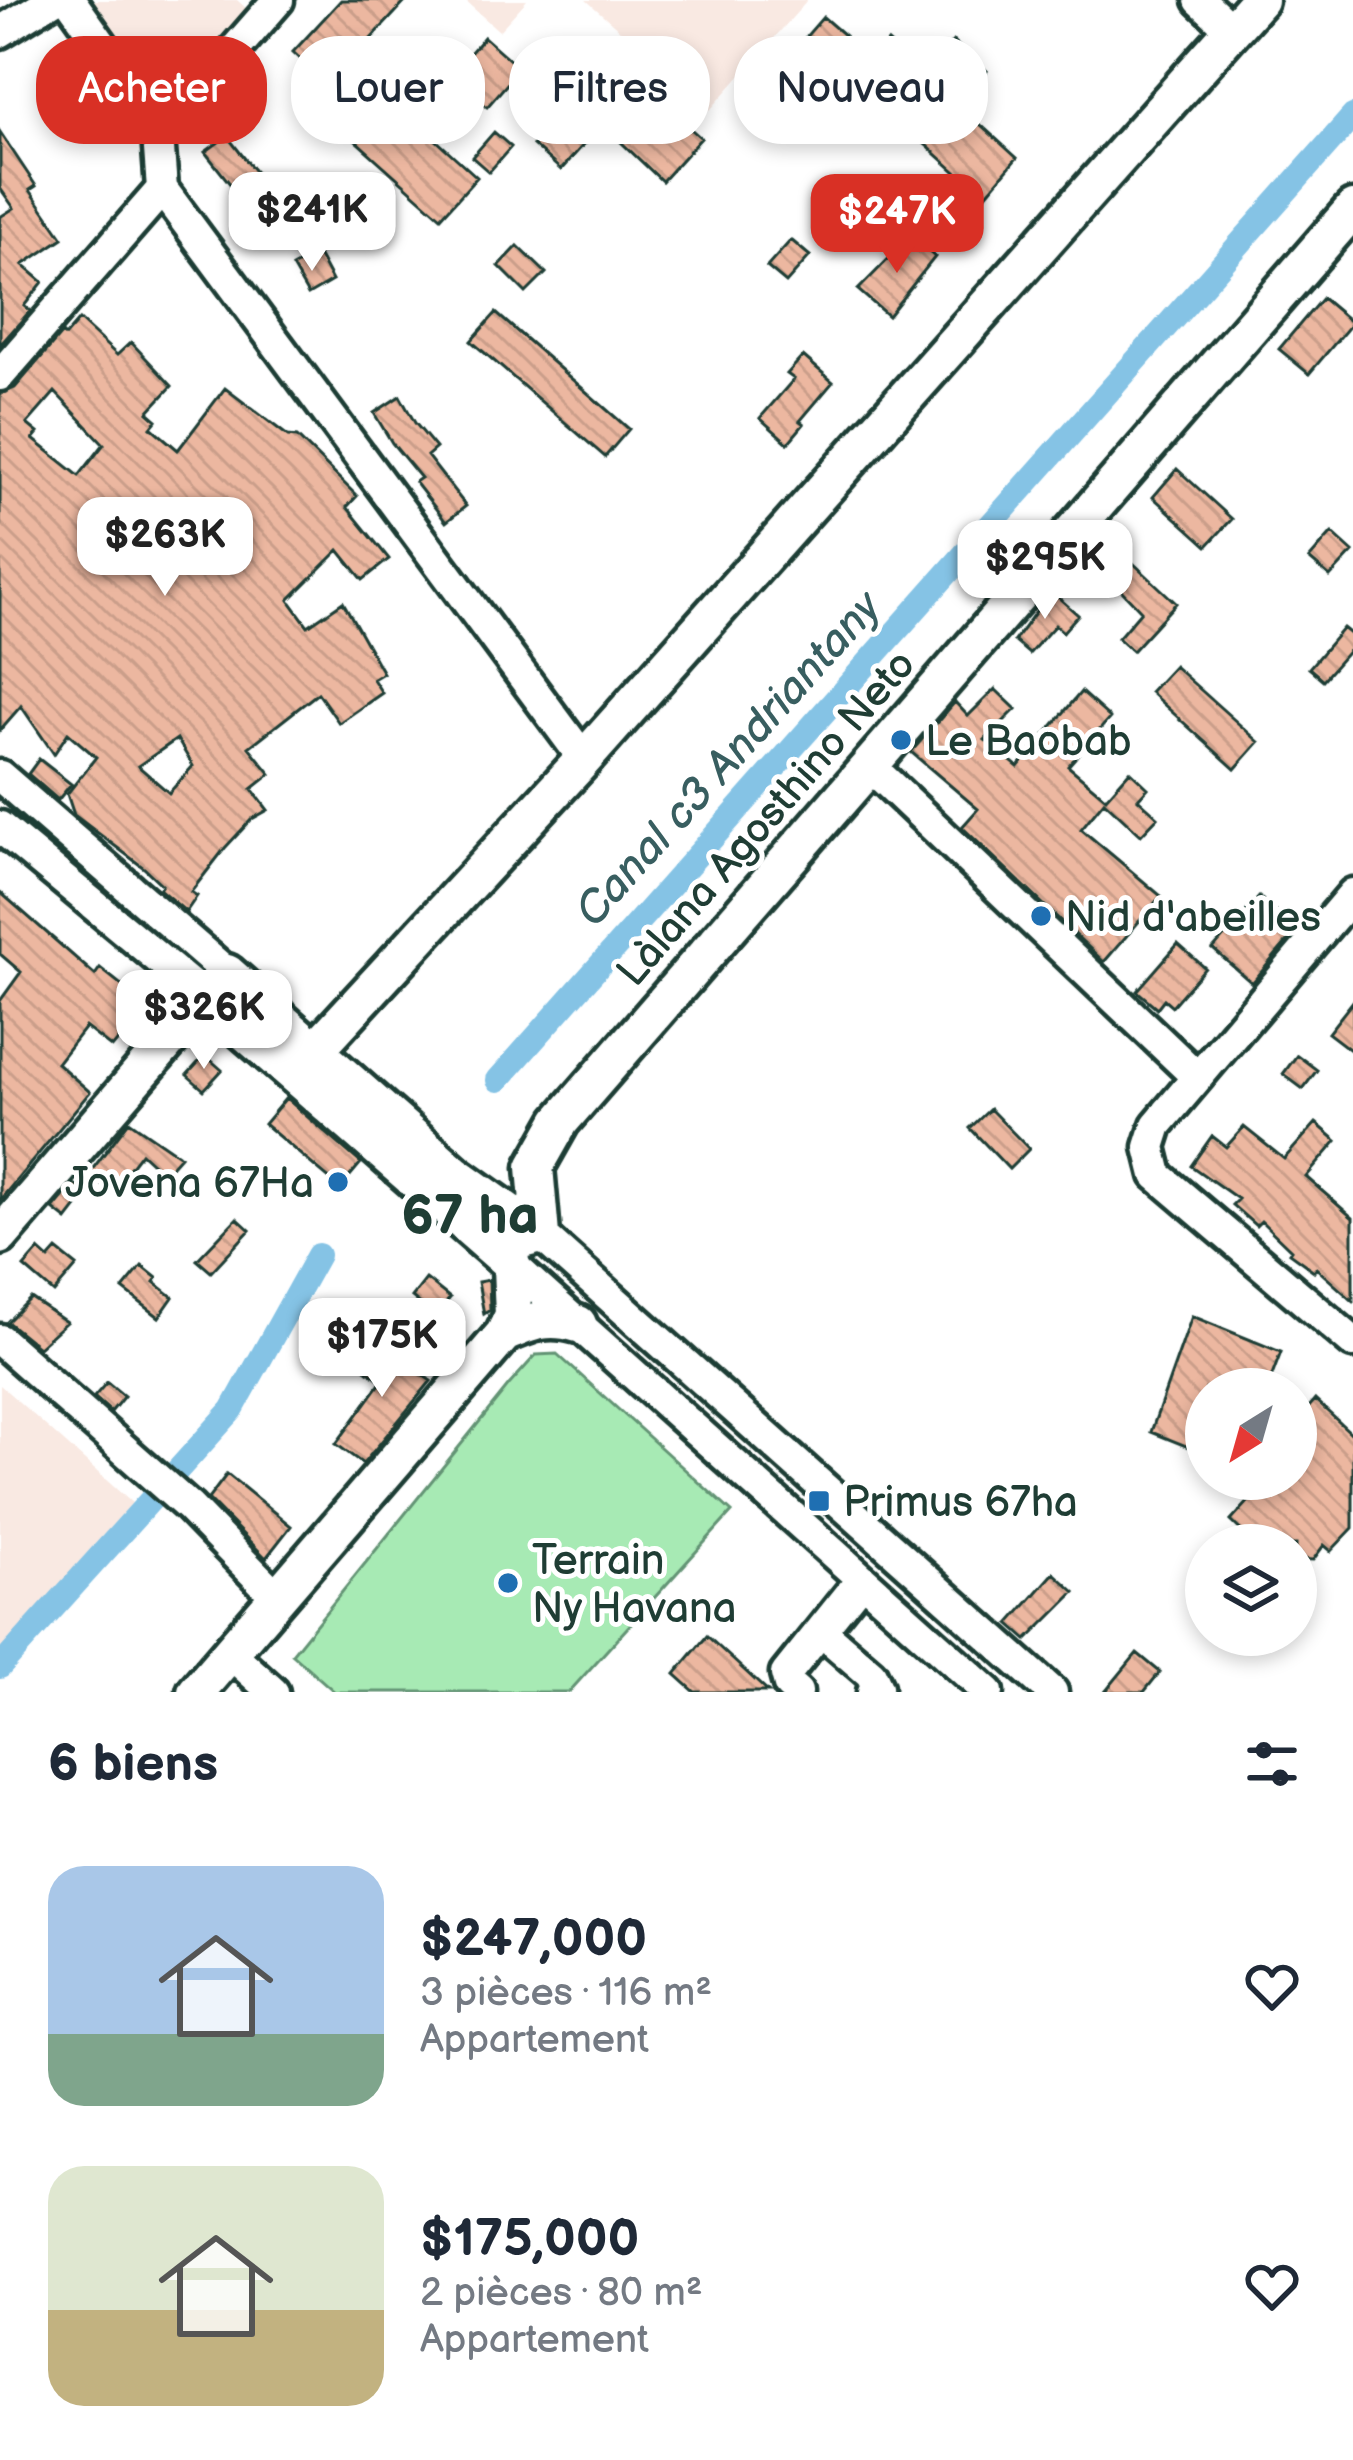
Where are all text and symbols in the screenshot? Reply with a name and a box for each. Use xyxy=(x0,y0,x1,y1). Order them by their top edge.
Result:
chip: Acheter xyxy=(36,36,267,144)
chip: Louer xyxy=(291,36,485,144)
chip: Filtres xyxy=(509,36,710,144)
chip: Nouveau xyxy=(734,36,988,144)
pin: $241K xyxy=(228,172,396,274)
pin: $247K xyxy=(813,174,981,276)
text: $241K xyxy=(256,187,368,234)
text: $247K xyxy=(838,189,956,236)
pin: $263K xyxy=(81,497,249,599)
text: $263K xyxy=(104,512,226,559)
pin: $295K xyxy=(961,520,1129,622)
text: $295K xyxy=(985,535,1105,582)
water label: Canal c3 Andriantany xyxy=(564,579,895,939)
street label: Làlana Agosthino Neto xyxy=(607,640,927,997)
place label: Le Baobab xyxy=(925,717,1132,768)
marker: Le Baobab xyxy=(888,727,914,753)
place label: Nid d'abeilles xyxy=(1065,893,1321,944)
marker: Nid d'abeilles xyxy=(1028,903,1054,929)
pin: $326K xyxy=(120,970,288,1072)
text: $326K xyxy=(143,985,265,1032)
place label: Jovena 67Ha xyxy=(65,1159,314,1210)
marker: Jovena 67Ha xyxy=(325,1169,351,1195)
district label: 67 ha xyxy=(401,1184,539,1249)
pin: $175K xyxy=(298,1298,466,1400)
text: $175K xyxy=(326,1313,438,1360)
north arrow xyxy=(1185,1368,1317,1500)
map controls xyxy=(1185,1368,1317,1656)
place label: Primus 67ha xyxy=(843,1478,1078,1529)
marker: Primus 67ha xyxy=(806,1488,832,1514)
button: layers xyxy=(1185,1524,1317,1656)
place label: Terrain Ny Havana xyxy=(532,1536,737,1635)
marker: Terrain Ny Havana xyxy=(495,1570,521,1596)
icon: filters xyxy=(1239,1731,1305,1797)
text: 6 biens xyxy=(48,1734,218,1795)
text: $247,000 xyxy=(420,1909,647,1970)
icon: home xyxy=(144,1914,288,2058)
icon: heart xyxy=(1239,1953,1305,2019)
text: 3 pièces · 116 m² xyxy=(420,1970,712,2017)
text: Appartement xyxy=(420,2017,649,2064)
text: $175,000 xyxy=(420,2209,639,2270)
icon: home xyxy=(144,2214,288,2358)
icon: heart xyxy=(1239,2253,1305,2319)
text: 2 pièces · 80 m² xyxy=(420,2270,703,2317)
text: Appartement xyxy=(420,2317,649,2364)

